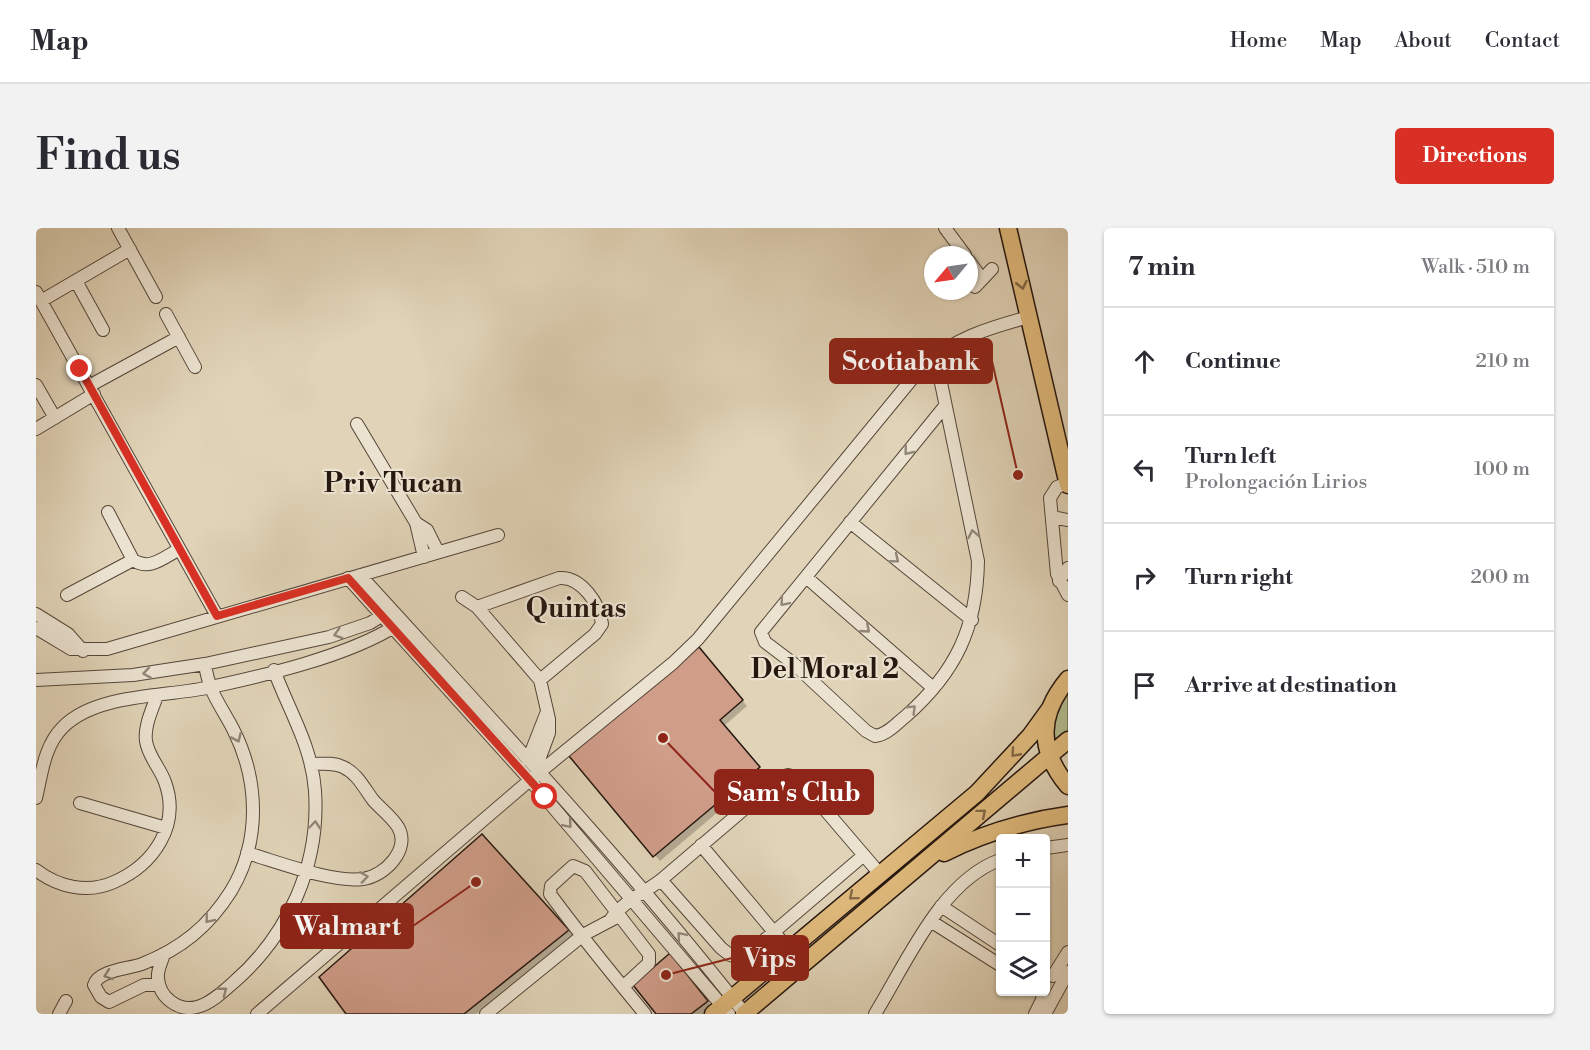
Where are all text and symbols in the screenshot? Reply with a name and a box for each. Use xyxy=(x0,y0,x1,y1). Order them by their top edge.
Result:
text: Map xyxy=(30,24,89,59)
text: Home xyxy=(1230,28,1287,54)
text: Map xyxy=(1320,28,1362,54)
text: About xyxy=(1395,28,1452,54)
text: Contact xyxy=(1485,28,1560,54)
button: Directions xyxy=(1395,128,1554,184)
text: Find us xyxy=(36,130,180,183)
north arrow xyxy=(924,246,978,300)
text: 7 min xyxy=(1128,251,1195,283)
text: Walk · 510 m xyxy=(1421,255,1530,280)
one-way arrow xyxy=(1014,280,1027,290)
callout: Scotiabank xyxy=(830,339,992,383)
icon: ahead xyxy=(1128,345,1161,378)
text: Scotiabank xyxy=(842,346,981,378)
text: Continue xyxy=(1185,348,1281,375)
text: 210 m xyxy=(1475,349,1530,374)
route end xyxy=(66,355,92,381)
text: Turn left xyxy=(1185,443,1276,470)
one-way arrow xyxy=(904,444,915,455)
icon: left xyxy=(1128,453,1161,486)
text: 100 m xyxy=(1474,457,1530,482)
district label: Priv Tucan xyxy=(324,467,463,501)
text: Prolongación Lirios xyxy=(1185,470,1367,495)
one-way arrow xyxy=(967,529,980,539)
one-way arrow xyxy=(888,551,899,562)
icon: right xyxy=(1128,561,1161,594)
text: Turn right xyxy=(1185,564,1293,591)
text: 200 m xyxy=(1470,565,1530,590)
district label: Quintas xyxy=(526,592,626,626)
one-way arrow xyxy=(780,595,791,606)
one-way arrow xyxy=(859,622,870,633)
one-way arrow xyxy=(333,627,344,639)
district label: Del Moral 2 xyxy=(751,653,899,687)
one-way arrow xyxy=(143,666,153,679)
icon: arrive xyxy=(1128,669,1161,702)
text: Arrive at destination xyxy=(1185,672,1397,699)
one-way arrow xyxy=(905,705,916,716)
one-way arrow xyxy=(229,732,241,743)
one-way arrow xyxy=(1011,746,1022,756)
callout: Sam's Club xyxy=(715,770,873,814)
text: Sam's Club xyxy=(727,777,861,809)
route start xyxy=(531,783,557,809)
one-way arrow xyxy=(975,809,986,820)
one-way arrow xyxy=(561,817,572,828)
one-way arrow xyxy=(308,821,321,830)
map controls xyxy=(996,834,1050,996)
button: + xyxy=(996,834,1050,888)
one-way arrow xyxy=(359,872,368,884)
button: − xyxy=(996,888,1050,942)
one-way arrow xyxy=(849,889,860,900)
callout: Walmart xyxy=(281,904,413,948)
text: Walmart xyxy=(292,911,402,943)
one-way arrow xyxy=(206,913,217,924)
one-way arrow xyxy=(677,931,688,942)
callout: Vips xyxy=(732,936,808,980)
button: layers xyxy=(996,942,1050,996)
text: Vips xyxy=(743,943,796,975)
one-way arrow xyxy=(103,967,114,980)
one-way arrow xyxy=(216,987,227,998)

